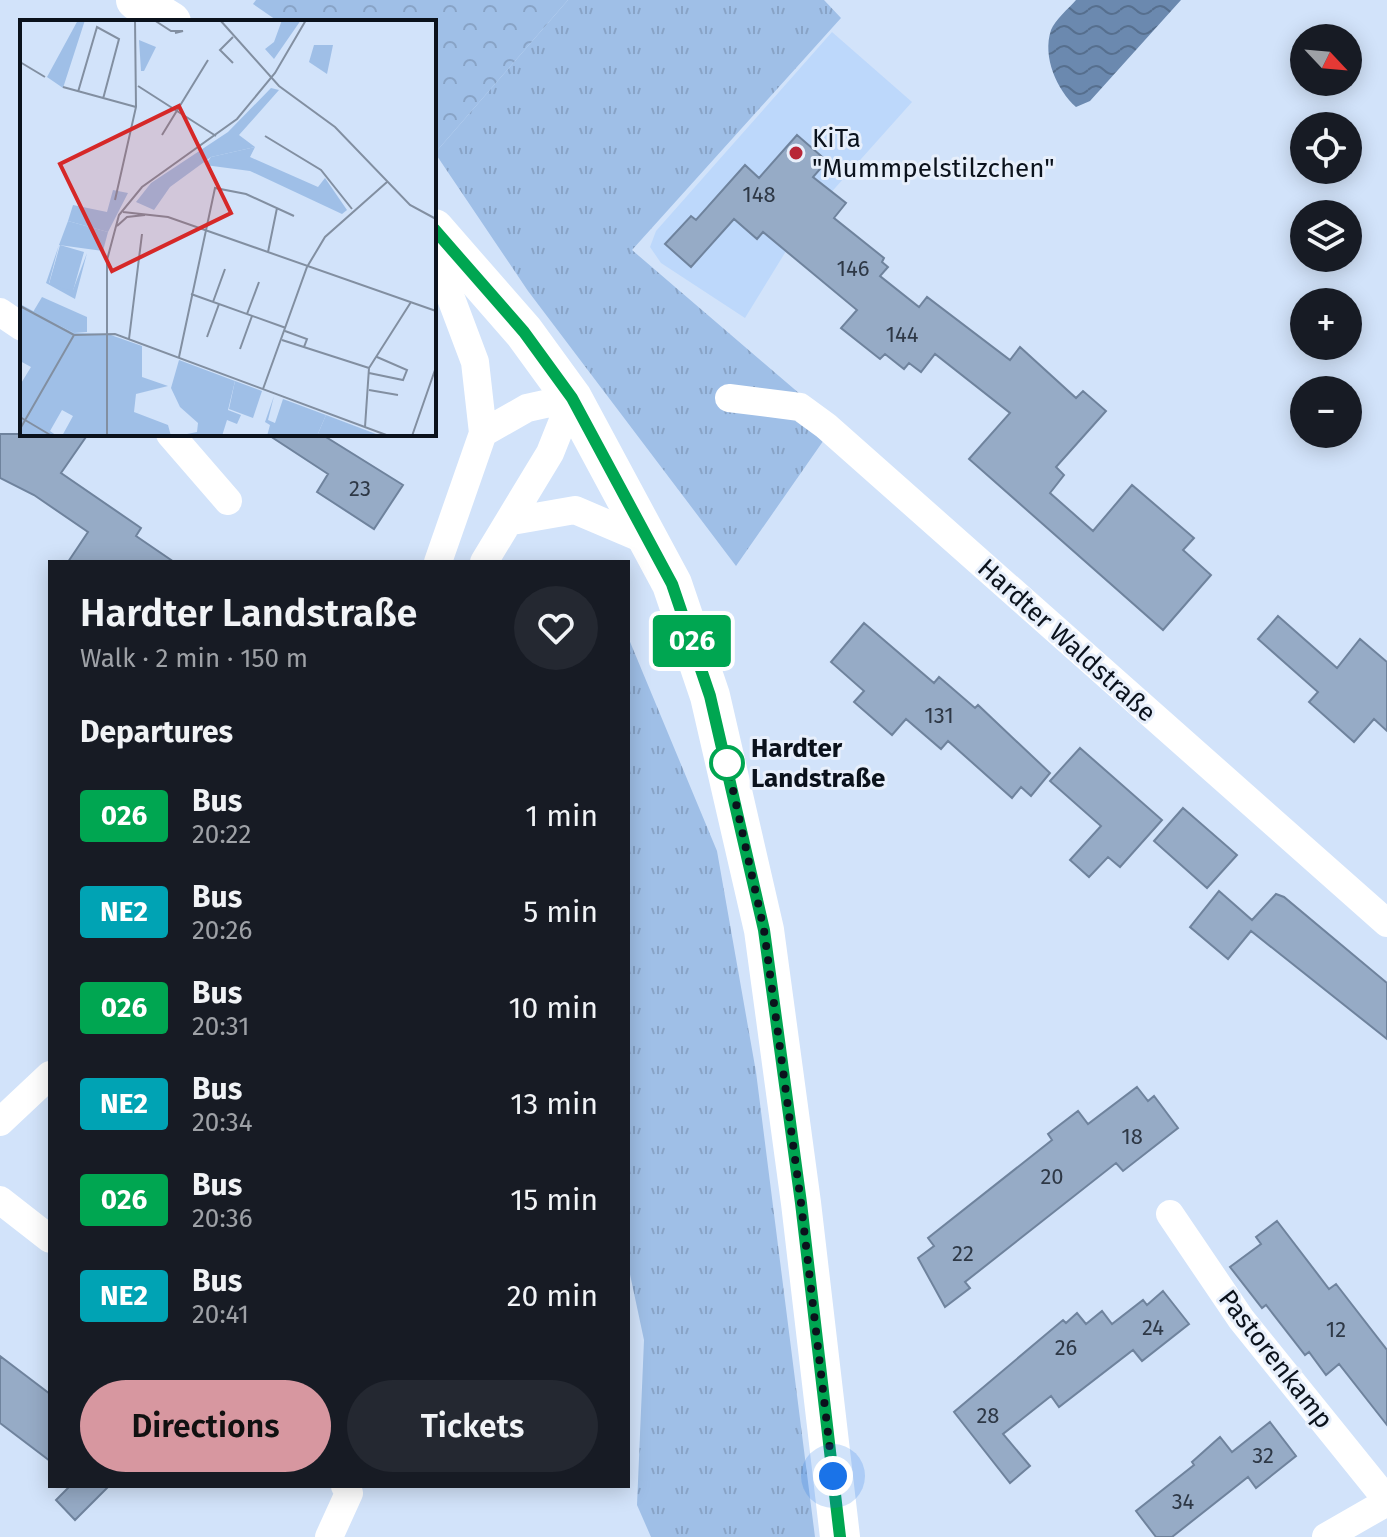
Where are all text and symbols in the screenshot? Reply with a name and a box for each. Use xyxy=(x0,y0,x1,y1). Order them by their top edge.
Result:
inset map xyxy=(20,20,436,436)
north arrow xyxy=(1290,24,1362,96)
map controls xyxy=(1290,24,1362,448)
button: locate xyxy=(1290,112,1362,184)
place label: KiTa "Mummpelstilzchen" xyxy=(812,123,1055,184)
marker: KiTa "Mummpelstilzchen" xyxy=(787,144,805,162)
house number: 148 xyxy=(742,181,776,208)
button: layers xyxy=(1290,200,1362,272)
house number: 146 xyxy=(837,255,869,282)
button: + xyxy=(1290,288,1362,360)
house number: 144 xyxy=(886,321,919,348)
button: − xyxy=(1290,376,1362,448)
house number: 23 xyxy=(349,475,371,502)
street label: Hardter Waldstraße xyxy=(971,552,1162,728)
button: heart xyxy=(514,586,598,670)
text: Hardter Landstraße xyxy=(80,590,418,636)
line badge: 026 xyxy=(646,615,738,667)
text: 026 xyxy=(669,624,715,657)
text: Walk · 2 min · 150 m xyxy=(80,643,308,674)
house number: 131 xyxy=(924,702,954,729)
text: Departures xyxy=(80,714,233,750)
place label: Hardter Landstraße xyxy=(751,733,885,794)
marker: Hardter Landstraße xyxy=(710,746,744,780)
text: Bus xyxy=(192,783,242,819)
text: 1 min xyxy=(525,798,598,834)
text: 026 xyxy=(101,799,147,832)
text: 20:22 xyxy=(192,819,251,850)
text: Bus xyxy=(192,879,242,915)
text: 5 min xyxy=(523,894,598,930)
text: NE2 xyxy=(100,895,148,928)
text: 20:26 xyxy=(192,915,252,946)
text: Bus xyxy=(192,975,242,1011)
text: 10 min xyxy=(509,990,598,1026)
text: 026 xyxy=(101,991,147,1024)
text: 20:31 xyxy=(192,1011,249,1042)
text: Bus xyxy=(192,1071,242,1107)
text: 13 min xyxy=(510,1086,598,1122)
text: NE2 xyxy=(100,1087,148,1120)
text: 20:34 xyxy=(192,1107,253,1138)
house number: 18 xyxy=(1121,1123,1143,1150)
house number: 20 xyxy=(1040,1163,1064,1190)
text: Bus xyxy=(192,1167,242,1203)
text: 15 min xyxy=(510,1182,598,1218)
text: 026 xyxy=(101,1183,147,1216)
text: 20:36 xyxy=(192,1203,253,1234)
house number: 22 xyxy=(952,1240,974,1267)
text: Bus xyxy=(192,1263,242,1299)
text: 20 min xyxy=(507,1278,598,1314)
text: NE2 xyxy=(100,1279,148,1312)
street label: Pastorenkamp xyxy=(1212,1284,1339,1435)
text: 20:41 xyxy=(192,1299,249,1330)
house number: 24 xyxy=(1142,1314,1164,1341)
house number: 12 xyxy=(1326,1316,1346,1343)
house number: 26 xyxy=(1055,1334,1077,1361)
button: Directions xyxy=(80,1380,331,1472)
button: Tickets xyxy=(347,1380,598,1472)
house number: 28 xyxy=(976,1402,1000,1429)
house number: 32 xyxy=(1252,1442,1274,1469)
your location xyxy=(813,1456,853,1496)
house number: 34 xyxy=(1172,1488,1195,1515)

